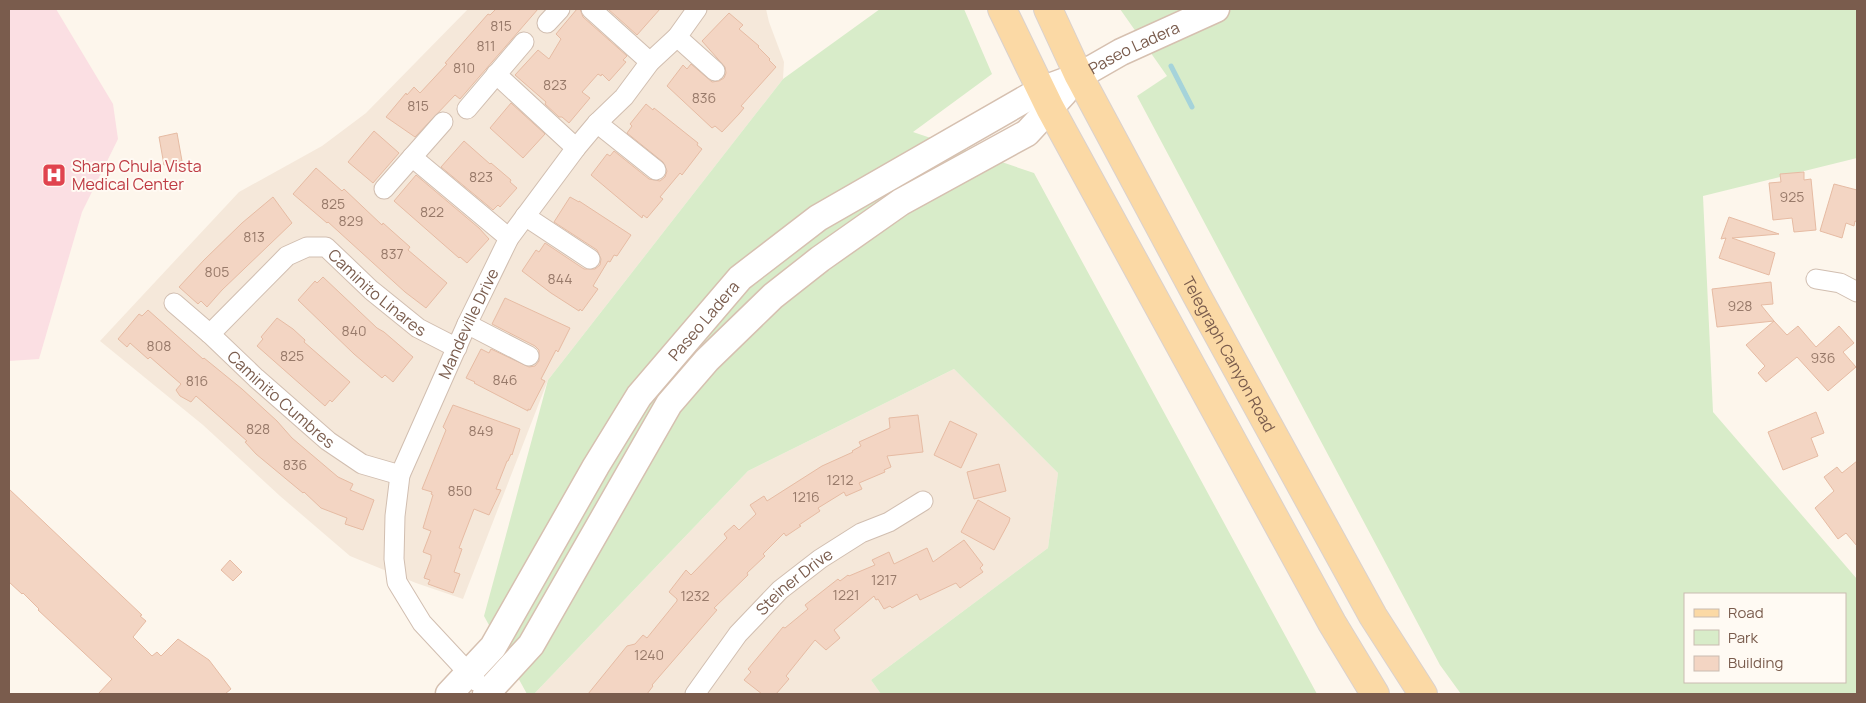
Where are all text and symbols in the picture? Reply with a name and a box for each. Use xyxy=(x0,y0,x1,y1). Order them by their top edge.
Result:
house number: 815 xyxy=(490,16,512,35)
street label: Paseo Ladera xyxy=(1084,16,1183,79)
house number: 811 xyxy=(476,36,496,55)
house number: 810 xyxy=(453,58,475,77)
house number: 823 xyxy=(543,75,567,94)
house number: 836 xyxy=(692,88,716,107)
house number: 815 xyxy=(407,96,429,115)
place label: Sharp Chula Vista Medical Center xyxy=(72,155,202,195)
hospital icon: Sharp Chula Vista Medical Center xyxy=(41,162,67,188)
house number: 823 xyxy=(469,167,493,186)
house number: 925 xyxy=(1780,187,1804,206)
house number: 825 xyxy=(321,194,345,213)
house number: 822 xyxy=(420,202,444,221)
house number: 829 xyxy=(339,211,363,230)
house number: 813 xyxy=(243,227,265,246)
street label: Caminito Linares xyxy=(323,244,430,341)
house number: 837 xyxy=(381,244,403,263)
house number: 805 xyxy=(205,262,229,281)
street label: Mandeville Drive xyxy=(433,264,504,382)
house number: 844 xyxy=(548,269,572,288)
street label: Telegraph Canyon Road xyxy=(1178,273,1281,436)
street label: Paseo Ladera xyxy=(663,276,744,365)
house number: 928 xyxy=(1728,296,1752,315)
house number: 840 xyxy=(342,321,366,340)
house number: 808 xyxy=(147,336,171,355)
street label: Caminito Cumbres xyxy=(223,345,339,453)
house number: 825 xyxy=(280,346,304,365)
house number: 936 xyxy=(1810,348,1836,367)
house number: 846 xyxy=(492,370,518,389)
house number: 816 xyxy=(186,371,208,390)
house number: 828 xyxy=(246,419,270,438)
house number: 849 xyxy=(469,421,493,440)
house number: 836 xyxy=(283,455,307,474)
house number: 1212 xyxy=(827,470,853,489)
house number: 850 xyxy=(448,481,472,500)
house number: 1216 xyxy=(792,487,820,506)
street label: Steiner Drive xyxy=(751,543,837,620)
house number: 1217 xyxy=(871,570,897,589)
house number: 1221 xyxy=(833,585,859,604)
house number: 1232 xyxy=(680,586,710,605)
legend xyxy=(1684,593,1846,683)
text: Road xyxy=(1728,602,1764,623)
text: Park xyxy=(1728,627,1758,648)
house number: 1240 xyxy=(634,645,664,664)
text: Building xyxy=(1728,652,1783,673)

